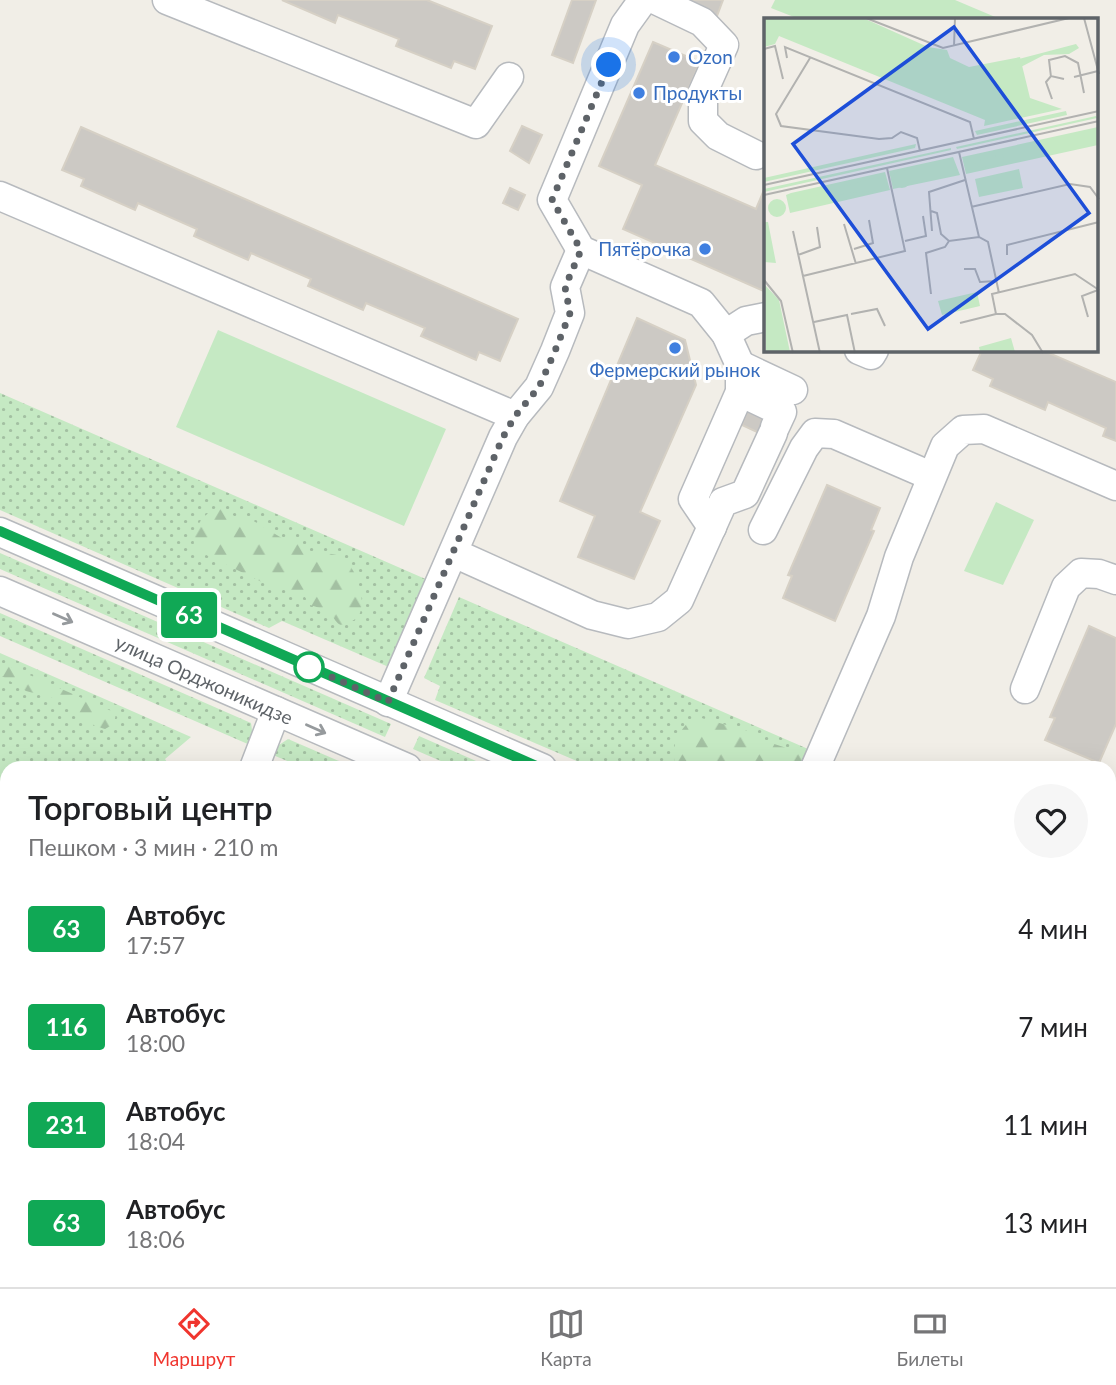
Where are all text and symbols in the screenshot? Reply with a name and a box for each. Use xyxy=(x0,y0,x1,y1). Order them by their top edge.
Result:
inset map xyxy=(764,18,1098,352)
place label: Ozon xyxy=(688,45,733,68)
your location xyxy=(591,47,626,82)
marker: Ozon xyxy=(666,49,682,65)
place label: Продукты xyxy=(653,81,742,104)
marker: Продукты xyxy=(631,85,647,101)
place label: Пятёрочка xyxy=(598,237,691,260)
marker: Пятёрочка xyxy=(697,241,713,257)
marker: Фермерский рынок xyxy=(667,340,683,356)
place label: Фермерский рынок xyxy=(590,358,761,381)
line badge: 63 xyxy=(158,592,220,638)
text: 63 xyxy=(175,600,203,629)
one-way arrow xyxy=(51,612,73,625)
street label: улица Орджоникидзе xyxy=(112,630,297,729)
unlabelled marker xyxy=(294,652,324,682)
one-way arrow xyxy=(305,723,326,736)
button: heart xyxy=(1014,784,1088,858)
text: Торговый центр xyxy=(28,787,273,827)
text: Пешком · 3 мин · 210 m xyxy=(28,833,278,861)
text: Автобус xyxy=(126,899,225,931)
text: 4 мин xyxy=(1018,913,1088,945)
text: 63 xyxy=(53,914,80,943)
text: 17:57 xyxy=(126,931,185,959)
text: Автобус xyxy=(126,997,225,1029)
text: 7 мин xyxy=(1018,1011,1088,1043)
text: 116 xyxy=(46,1012,87,1041)
text: 18:00 xyxy=(126,1029,185,1057)
text: Автобус xyxy=(126,1095,225,1127)
text: 11 мин xyxy=(1003,1109,1088,1141)
text: 231 xyxy=(46,1110,87,1139)
text: 18:04 xyxy=(126,1127,185,1155)
text: Автобус xyxy=(126,1193,225,1225)
text: 13 мин xyxy=(1003,1207,1088,1239)
text: 63 xyxy=(53,1208,80,1237)
text: 18:06 xyxy=(126,1225,185,1253)
tab: Маршрут xyxy=(152,1305,235,1370)
tab: Карта xyxy=(540,1305,592,1370)
tab: Билеты xyxy=(897,1305,963,1370)

